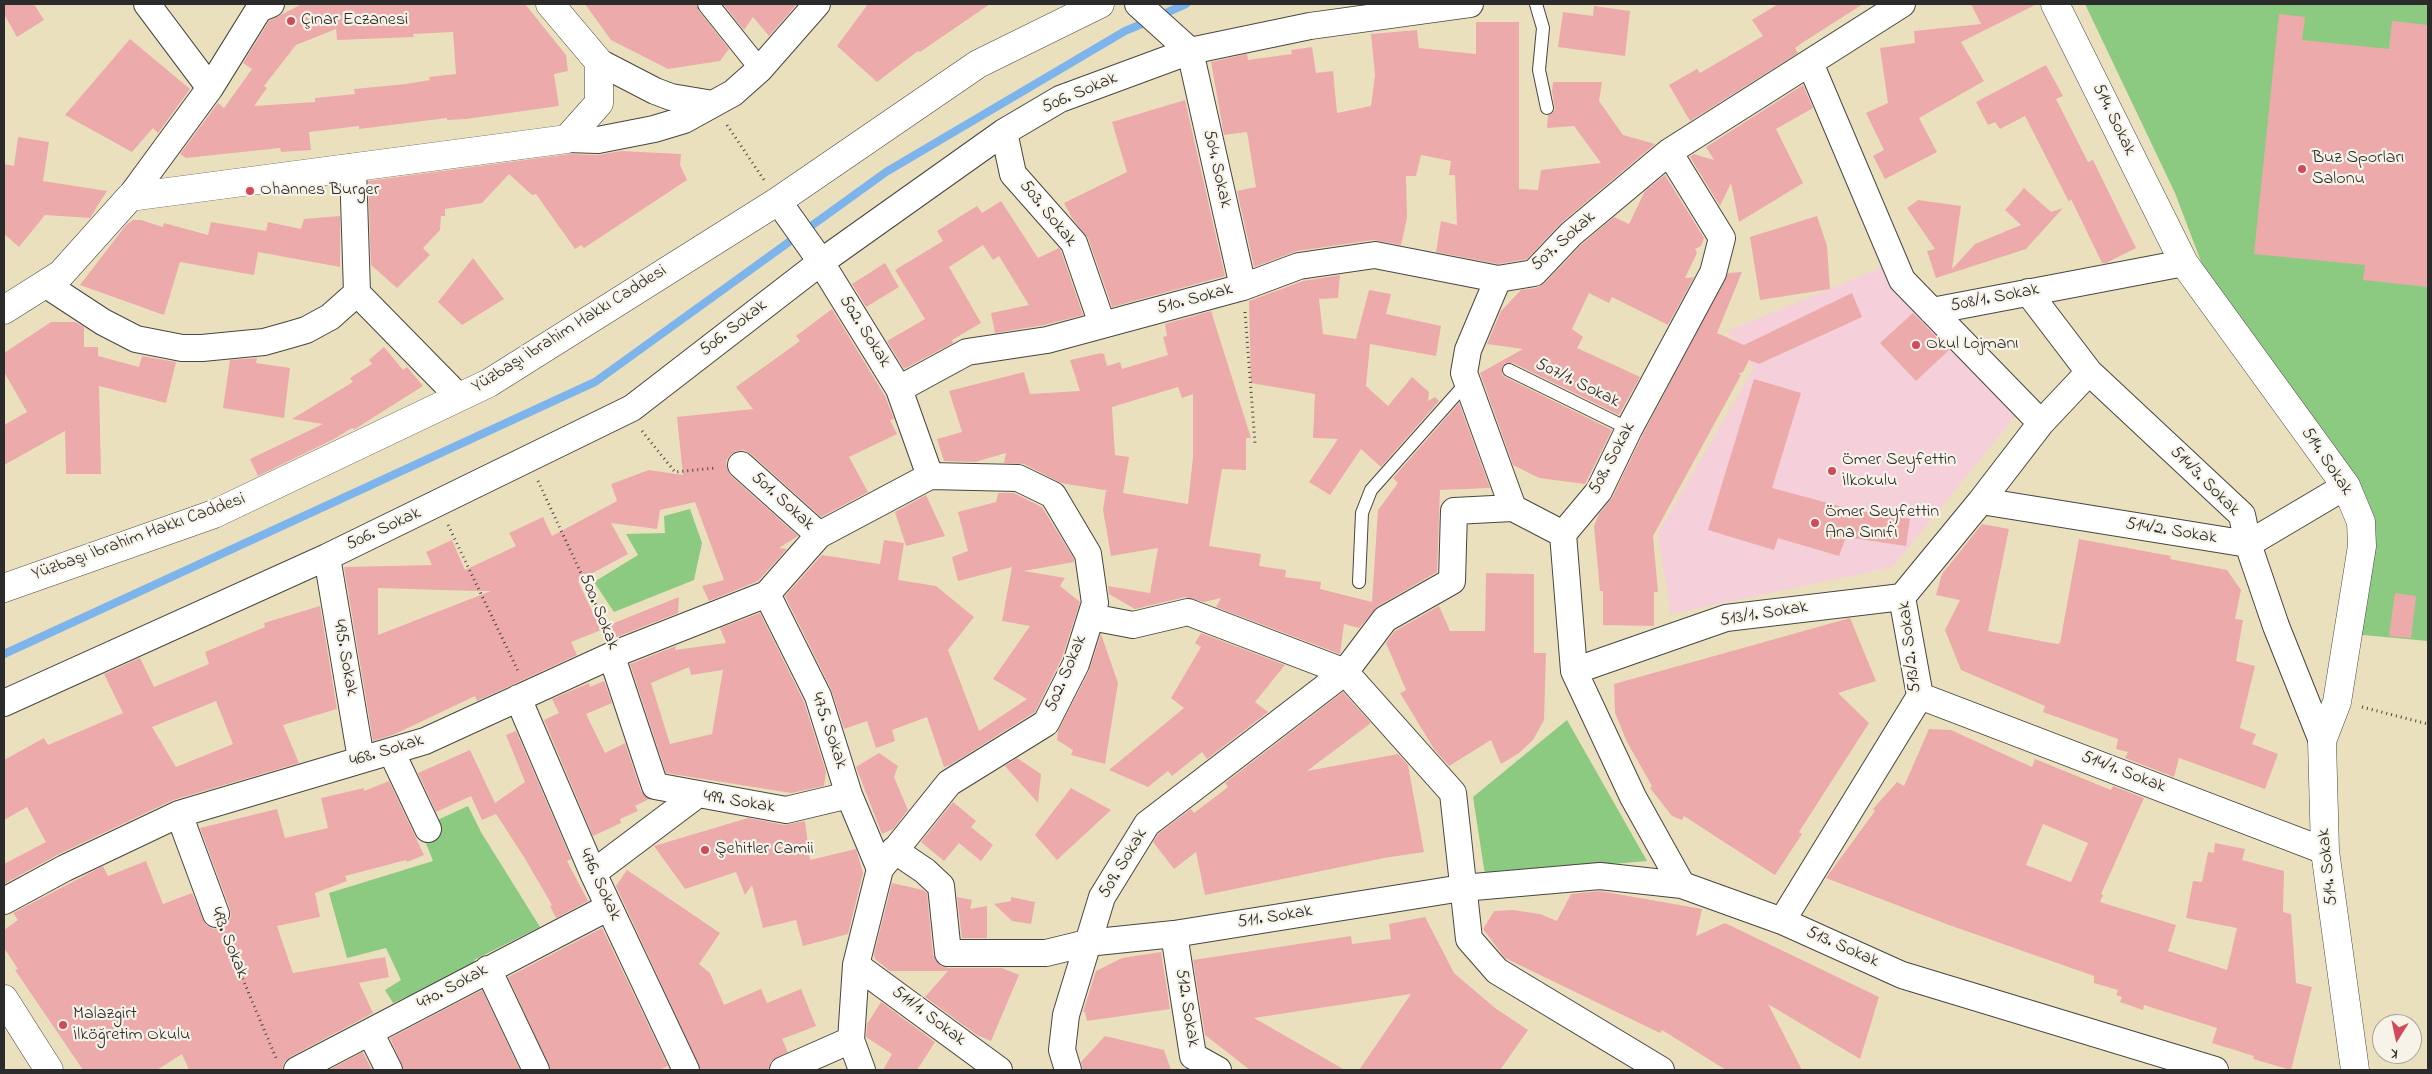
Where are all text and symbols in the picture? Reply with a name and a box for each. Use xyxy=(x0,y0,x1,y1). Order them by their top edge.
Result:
place label: Çınar Eczanesi xyxy=(301,10,408,32)
marker: Çınar Eczanesi xyxy=(285,15,297,27)
street label: 506. Sokak xyxy=(1039,68,1121,120)
street label: 514. Sokak xyxy=(2086,80,2140,160)
street label: 504. Sokak xyxy=(1197,128,1235,210)
place label: Buz Sporları Salonu xyxy=(2312,148,2404,190)
marker: Buz Sporları Salonu xyxy=(2296,163,2308,175)
street label: 503. Sokak xyxy=(1014,176,1080,252)
place label: Ohannes Burger xyxy=(260,180,379,202)
marker: Ohannes Burger xyxy=(244,185,256,197)
street label: 507. Sokak xyxy=(1527,207,1601,277)
street label: Yüzbaşı İbrahim Hakkı Caddesi xyxy=(469,261,671,399)
street label: 510. Sokak xyxy=(1155,279,1235,321)
street label: 508/1. Sokak xyxy=(1949,280,2041,318)
street label: 502. Sokak xyxy=(833,292,895,372)
street label: 506. Sokak xyxy=(696,296,772,362)
place label: Okul Lojmanı xyxy=(1926,334,2019,356)
marker: Okul Lojmanı xyxy=(1910,339,1922,351)
street label: 507/1. Sokak xyxy=(1531,354,1623,414)
street label: 508. Sokak xyxy=(1585,419,1641,499)
street label: 514. Sokak xyxy=(2295,424,2357,500)
street label: 514/3. Sokak xyxy=(2164,442,2244,522)
place label: Ömer Seyfettin İlkokulu xyxy=(1842,450,1956,492)
marker: Ömer Seyfettin İlkokulu xyxy=(1826,465,1838,477)
street label: 501. Sokak xyxy=(746,468,818,536)
street label: Yüzbaşı İbrahim Hakkı Caddesi xyxy=(29,489,249,587)
place label: Ömer Seyfettin Ana Sınıfı xyxy=(1825,502,1939,544)
street label: 506. Sokak xyxy=(343,503,425,557)
street label: 514/2. Sokak xyxy=(2124,514,2218,550)
marker: Ömer Seyfettin Ana Sınıfı xyxy=(1809,517,1821,529)
street label: 500. Sokak xyxy=(573,571,623,653)
street label: 513/1. Sokak xyxy=(1718,597,1810,633)
street label: 513/2. Sokak xyxy=(1895,600,1927,694)
street label: 495. Sokak xyxy=(327,618,361,698)
street label: 502. Sokak xyxy=(1041,632,1093,716)
street label: 475. Sokak xyxy=(805,690,851,772)
street label: 468. Sokak xyxy=(347,731,427,773)
street label: 514/1. Sokak xyxy=(2078,747,2168,799)
street label: 499. Sokak xyxy=(702,787,776,819)
street label: 509. Sokak xyxy=(1095,825,1153,903)
street label: 514. Sokak xyxy=(2314,827,2344,907)
place label: Şehitler Camii xyxy=(715,839,814,861)
marker: Şehitler Camii xyxy=(699,844,711,856)
street label: 476. Sokak xyxy=(573,846,625,924)
street label: 511. Sokak xyxy=(1236,901,1314,935)
street label: 493. Sokak xyxy=(204,905,252,981)
street label: 513. Sokak xyxy=(1802,922,1882,974)
street label: 470. Sokak xyxy=(414,960,492,1016)
street label: 512. Sokak xyxy=(1169,967,1203,1049)
street label: 511/1. Sokak xyxy=(887,982,969,1052)
place label: Malazgirt İlköğretim Okulu xyxy=(73,1004,190,1046)
north arrow xyxy=(2372,1014,2422,1064)
marker: Malazgirt İlköğretim Okulu xyxy=(57,1019,69,1031)
text: K xyxy=(2389,1042,2400,1064)

